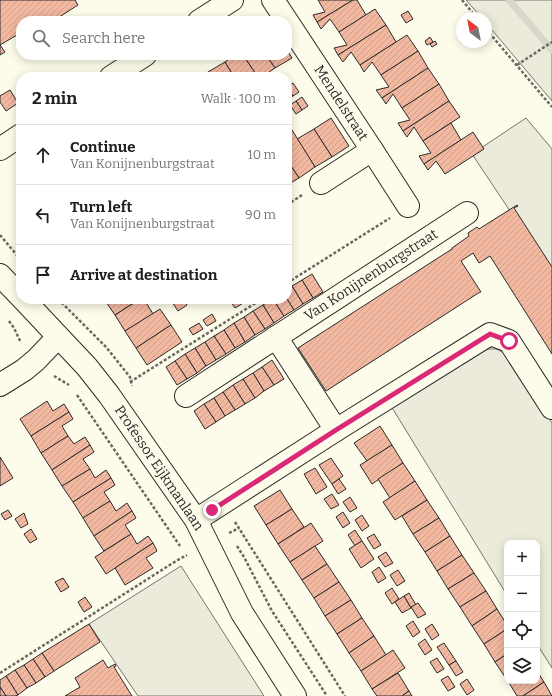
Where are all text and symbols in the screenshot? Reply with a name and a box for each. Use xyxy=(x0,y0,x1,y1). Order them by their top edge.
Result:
north arrow xyxy=(456,12,492,48)
search box xyxy=(16,16,292,60)
icon: search xyxy=(30,27,52,49)
text: Search here xyxy=(62,29,145,47)
street label: Mendelstraat xyxy=(310,62,372,144)
text: 2 min xyxy=(32,88,77,109)
text: Walk · 100 m xyxy=(201,91,276,106)
text: Continue xyxy=(70,138,136,156)
icon: ahead xyxy=(32,144,54,166)
text: 10 m xyxy=(247,147,276,162)
text: Van Konijnenburgstraat xyxy=(70,156,215,171)
text: Turn left xyxy=(70,198,132,216)
icon: left xyxy=(32,204,54,226)
text: 90 m xyxy=(245,207,276,222)
text: Van Konijnenburgstraat xyxy=(70,216,215,231)
street label: Van Konijnenburgstraat xyxy=(301,225,441,325)
icon: arrive xyxy=(32,264,54,286)
text: Arrive at destination xyxy=(70,266,217,284)
route start xyxy=(500,332,518,350)
street label: Professor Eijkmanlaan xyxy=(111,402,207,534)
route end xyxy=(203,501,221,519)
map controls xyxy=(504,540,540,684)
button: + xyxy=(504,540,540,576)
button: − xyxy=(504,576,540,612)
button: locate xyxy=(504,612,540,648)
button: layers xyxy=(504,648,540,684)

